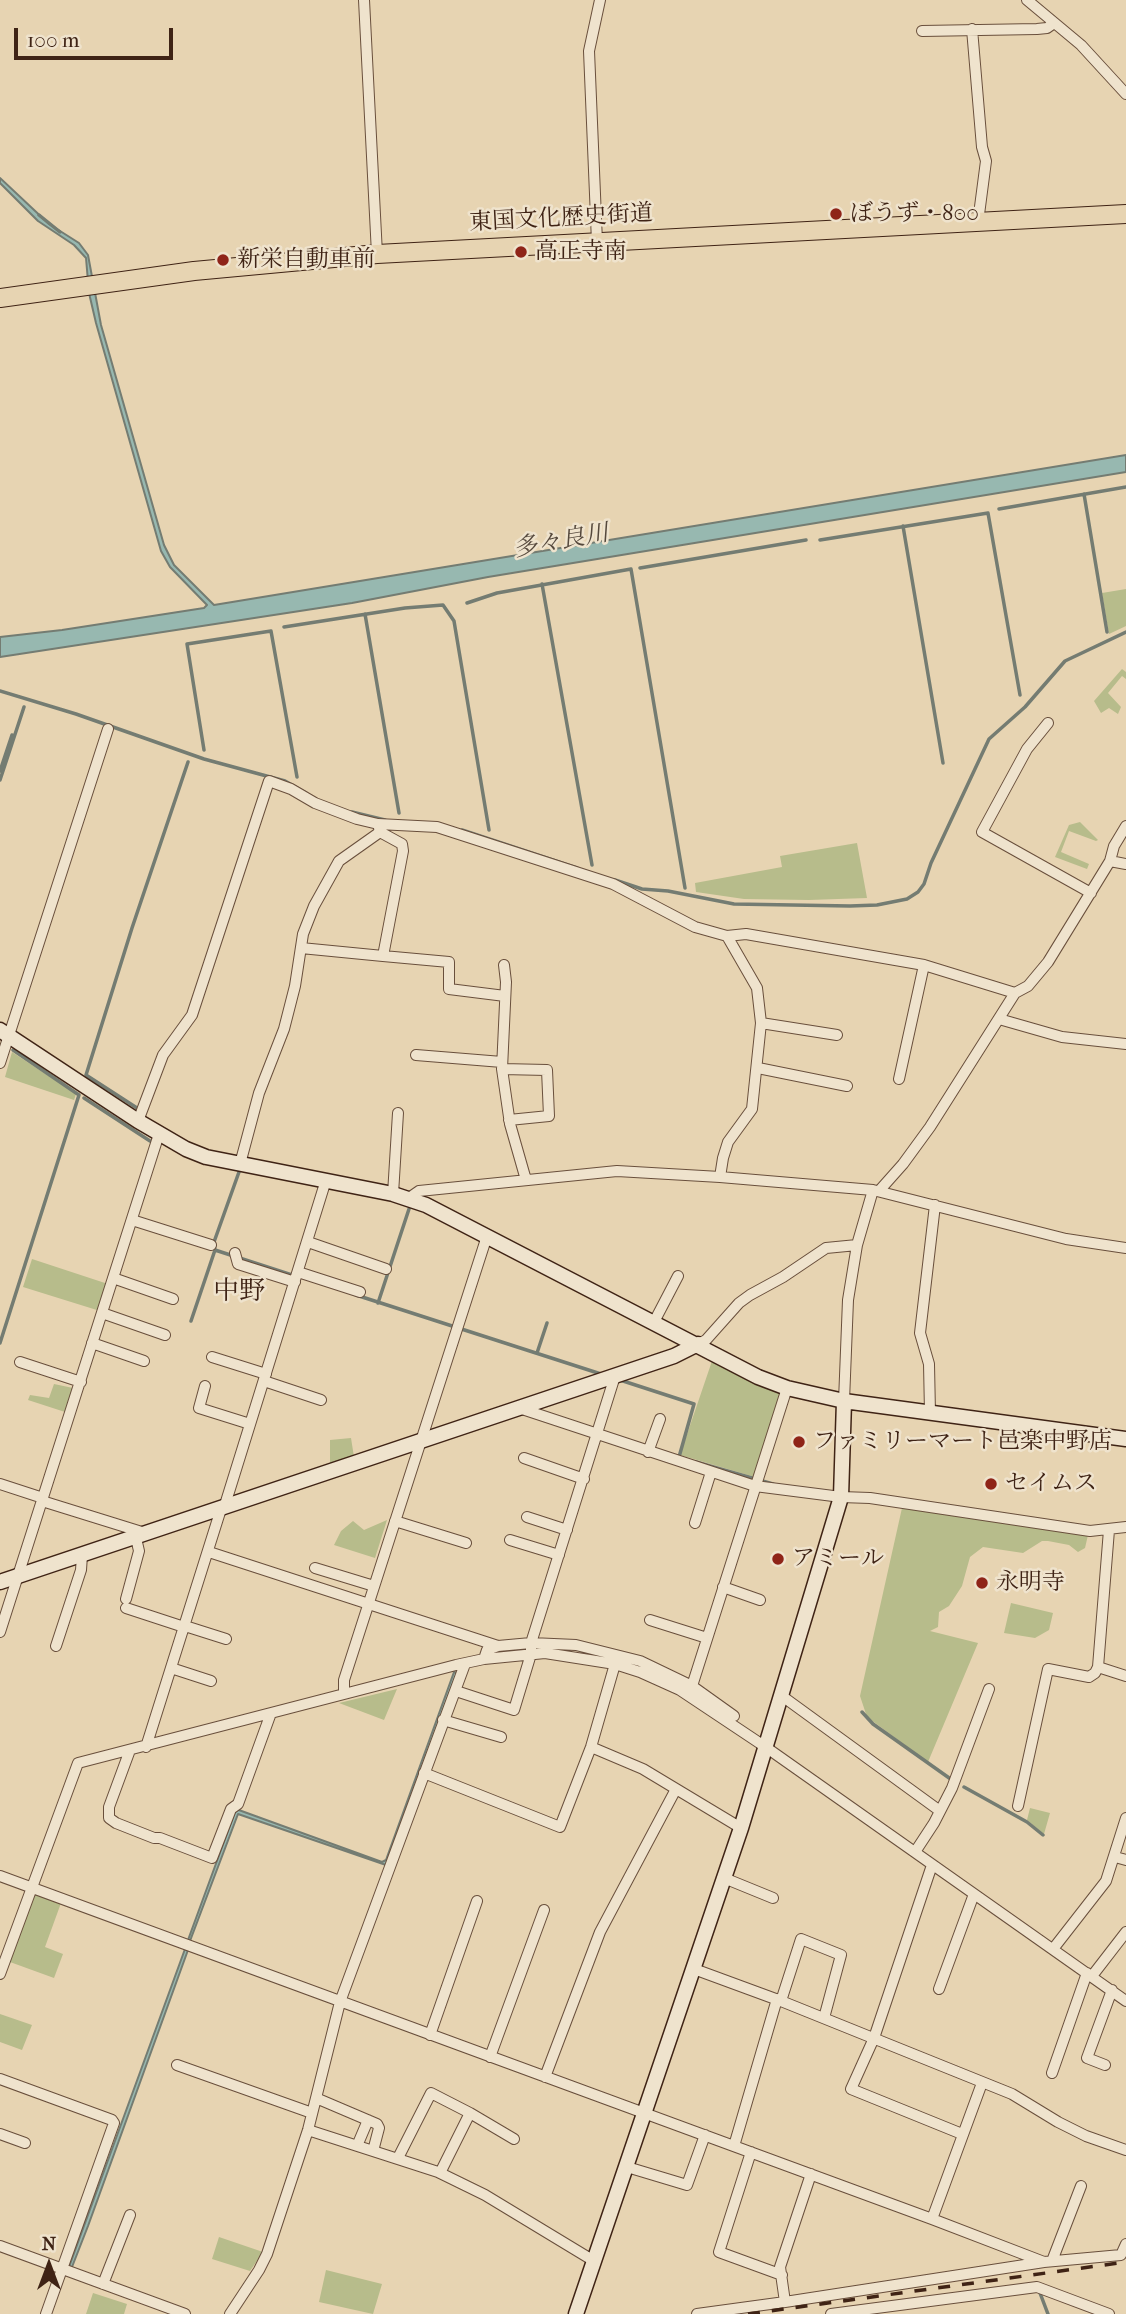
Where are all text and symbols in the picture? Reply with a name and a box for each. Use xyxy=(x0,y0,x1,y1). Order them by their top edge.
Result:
scale bar xyxy=(18,14,177,58)
text: 100 m xyxy=(27,28,80,52)
street label: 東国文化歴史街道 xyxy=(468,200,654,238)
place label: ぼうず・800 xyxy=(850,200,979,228)
marker: ぼうず・800 xyxy=(828,206,844,222)
place label: 高正寺南 xyxy=(535,238,627,266)
marker: 高正寺南 xyxy=(513,244,529,260)
place label: 新栄自動車前 xyxy=(237,246,375,274)
marker: 新栄自動車前 xyxy=(215,252,231,268)
water label: 多々良川 xyxy=(511,519,611,565)
district label: 中野 xyxy=(213,1277,265,1309)
place label: ファミリーマート邑楽中野店 xyxy=(813,1428,1112,1456)
marker: ファミリーマート邑楽中野店 xyxy=(791,1434,807,1450)
place label: セイムス xyxy=(1005,1470,1097,1498)
marker: セイムス xyxy=(983,1476,999,1492)
place label: アミール xyxy=(792,1545,884,1573)
marker: アミール xyxy=(770,1551,786,1567)
place label: 永明寺 xyxy=(996,1569,1065,1597)
marker: 永明寺 xyxy=(974,1575,990,1591)
north arrow xyxy=(14,2230,84,2300)
text: N xyxy=(42,2233,56,2255)

